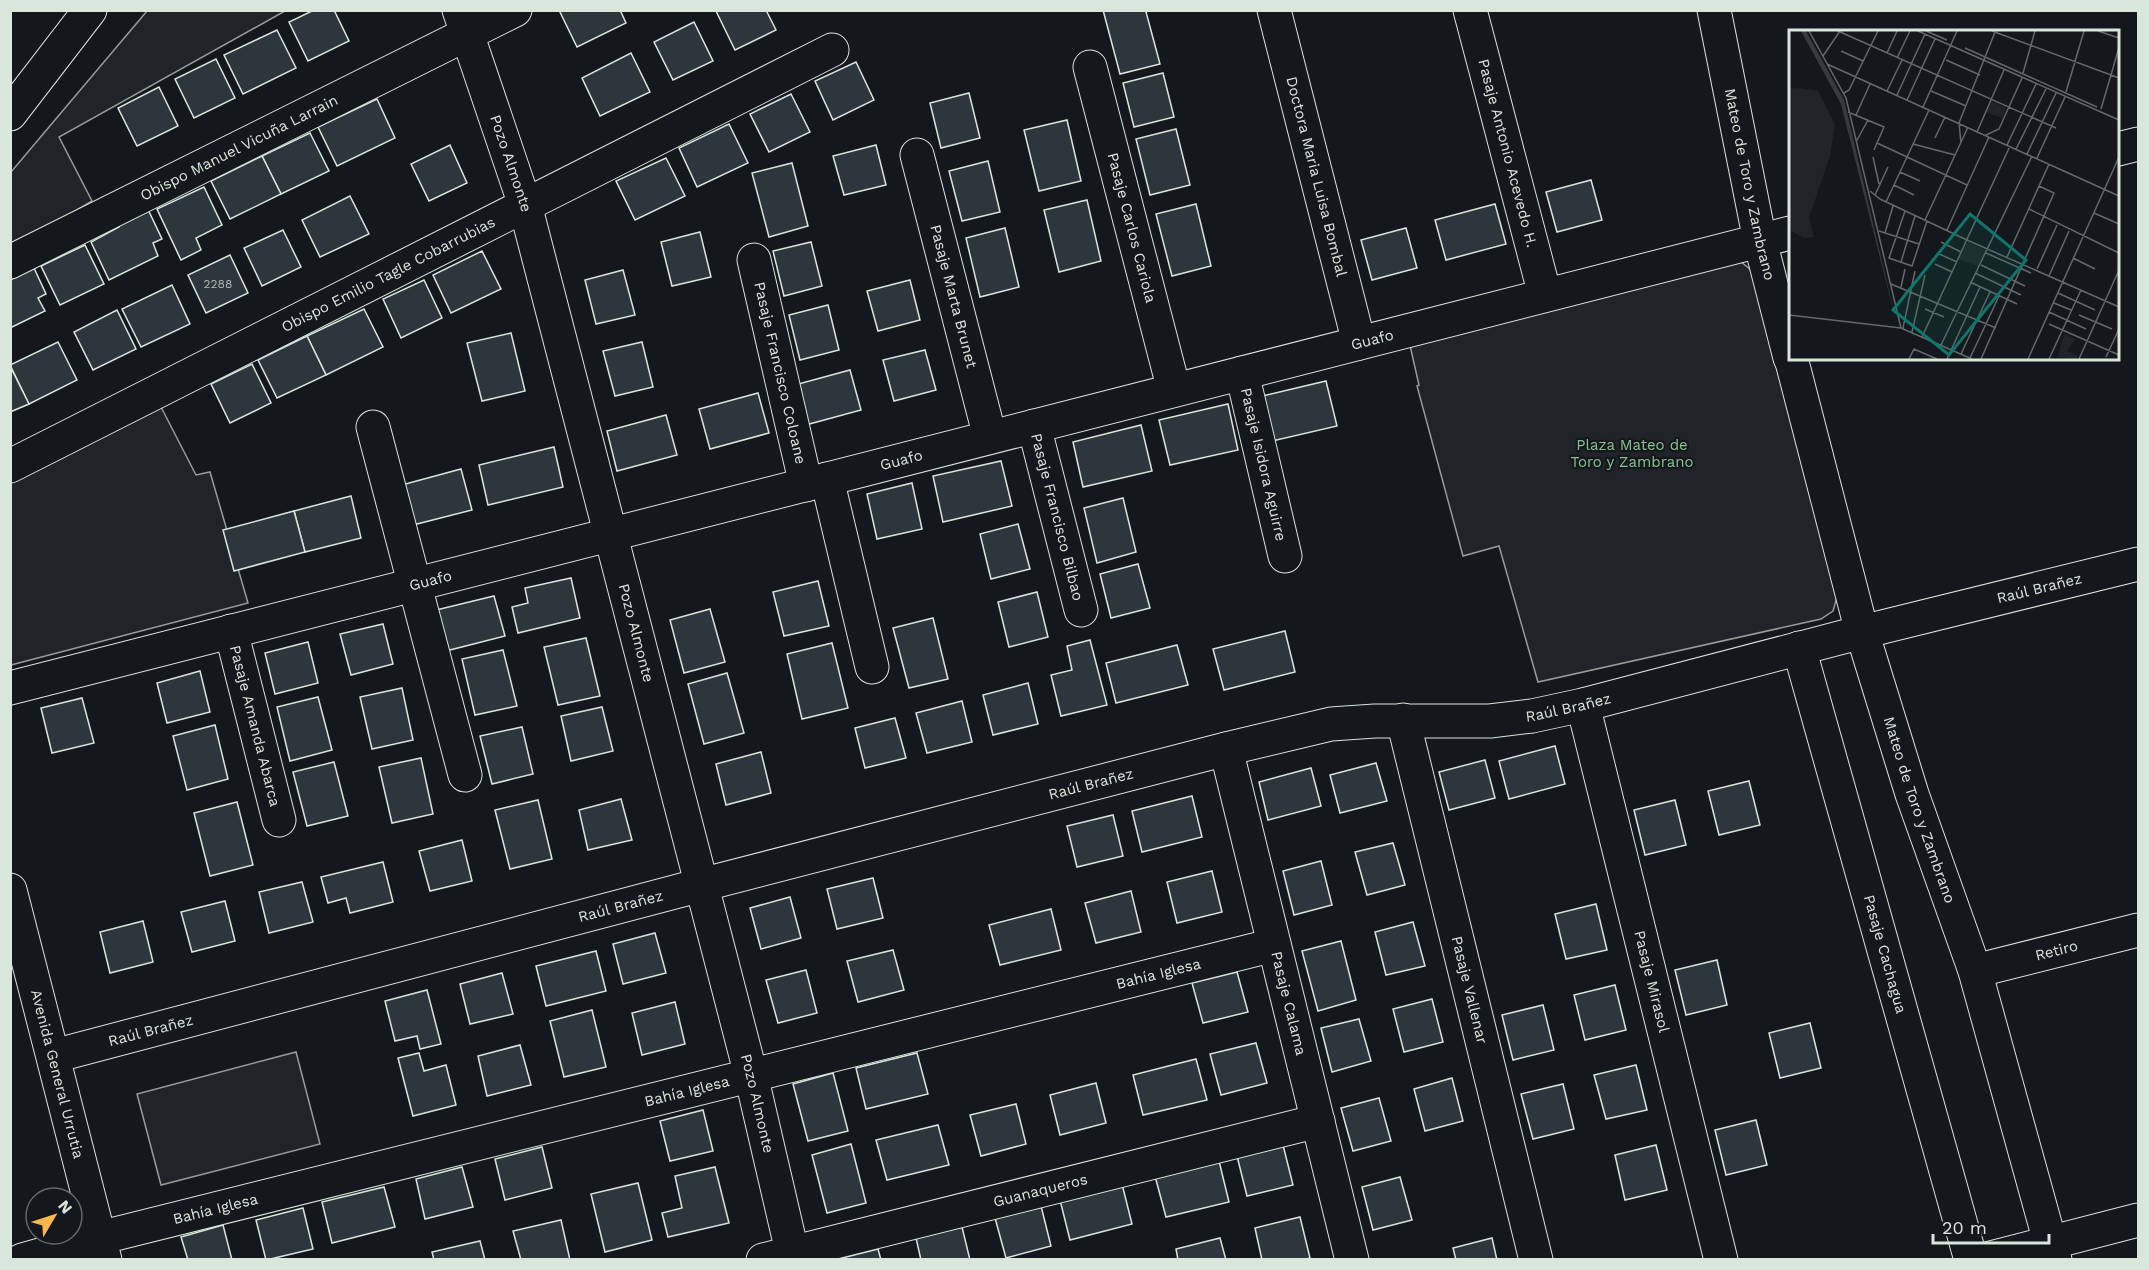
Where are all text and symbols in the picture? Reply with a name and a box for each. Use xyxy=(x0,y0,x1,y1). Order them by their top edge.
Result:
inset map xyxy=(1789,30,2119,360)
street label: Pasaje Antonio Acevedo H. xyxy=(1474,57,1541,249)
street label: Doctora Maria Luisa Bombal xyxy=(1282,74,1351,279)
street label: Mateo de Toro y Zambrano xyxy=(1721,87,1779,282)
street label: Obispo Manuel Vicuña Larrain xyxy=(137,91,341,205)
street label: Pozo Almonte xyxy=(486,113,535,214)
street label: Pasaje Carlos Cariola xyxy=(1104,151,1160,305)
street label: Obispo Emilio Tagle Cobarrubias xyxy=(278,213,498,336)
street label: Pasaje Marta Brunet xyxy=(926,223,981,371)
house number: 2288 xyxy=(204,277,232,291)
street label: Pasaje Francisco Coloane xyxy=(750,280,810,466)
street label: Guafo xyxy=(1349,326,1395,354)
street label: Pasaje Isidora Aguirre xyxy=(1237,386,1290,543)
street label: Pasaje Francisco Bilbao xyxy=(1027,431,1087,603)
park label: Plaza Mateo de Toro y Zambrano xyxy=(1571,436,1693,471)
street label: Guafo xyxy=(878,446,925,474)
street label: Guafo xyxy=(407,566,454,595)
street label: Raúl Brañez xyxy=(1995,569,2084,607)
street label: Pozo Almonte xyxy=(615,582,658,684)
street label: Pasaje Amanda Abarca xyxy=(226,643,284,809)
street label: Raúl Brañez xyxy=(1525,689,1613,726)
street label: Mateo de Toro y Zambrano xyxy=(1880,714,1959,906)
street label: Raúl Brañez xyxy=(1046,764,1135,804)
street label: Raúl Brañez xyxy=(576,886,665,926)
street label: Pasaje Cachagua xyxy=(1860,893,1910,1016)
street label: Pasaje Mirasol xyxy=(1630,929,1673,1035)
street label: Pasaje Vallenar xyxy=(1448,934,1491,1046)
street label: Retiro xyxy=(2033,936,2080,965)
street label: Pasaje Calama xyxy=(1267,950,1310,1058)
street label: Bahía Iglesa xyxy=(1114,954,1203,993)
street label: Avenida General Urrutia xyxy=(27,988,88,1161)
street label: Raúl Brañez xyxy=(106,1011,195,1050)
street label: Pozo Almonte xyxy=(737,1052,778,1155)
street label: Bahía Iglesa xyxy=(643,1072,732,1111)
street label: Guanaqueros xyxy=(991,1170,1090,1211)
north arrow xyxy=(24,1186,84,1246)
street label: Bahía Iglesa xyxy=(171,1190,260,1228)
text: N xyxy=(54,1196,76,1217)
scale bar xyxy=(1933,1207,2048,1245)
text: 20 m xyxy=(1942,1217,1987,1238)

